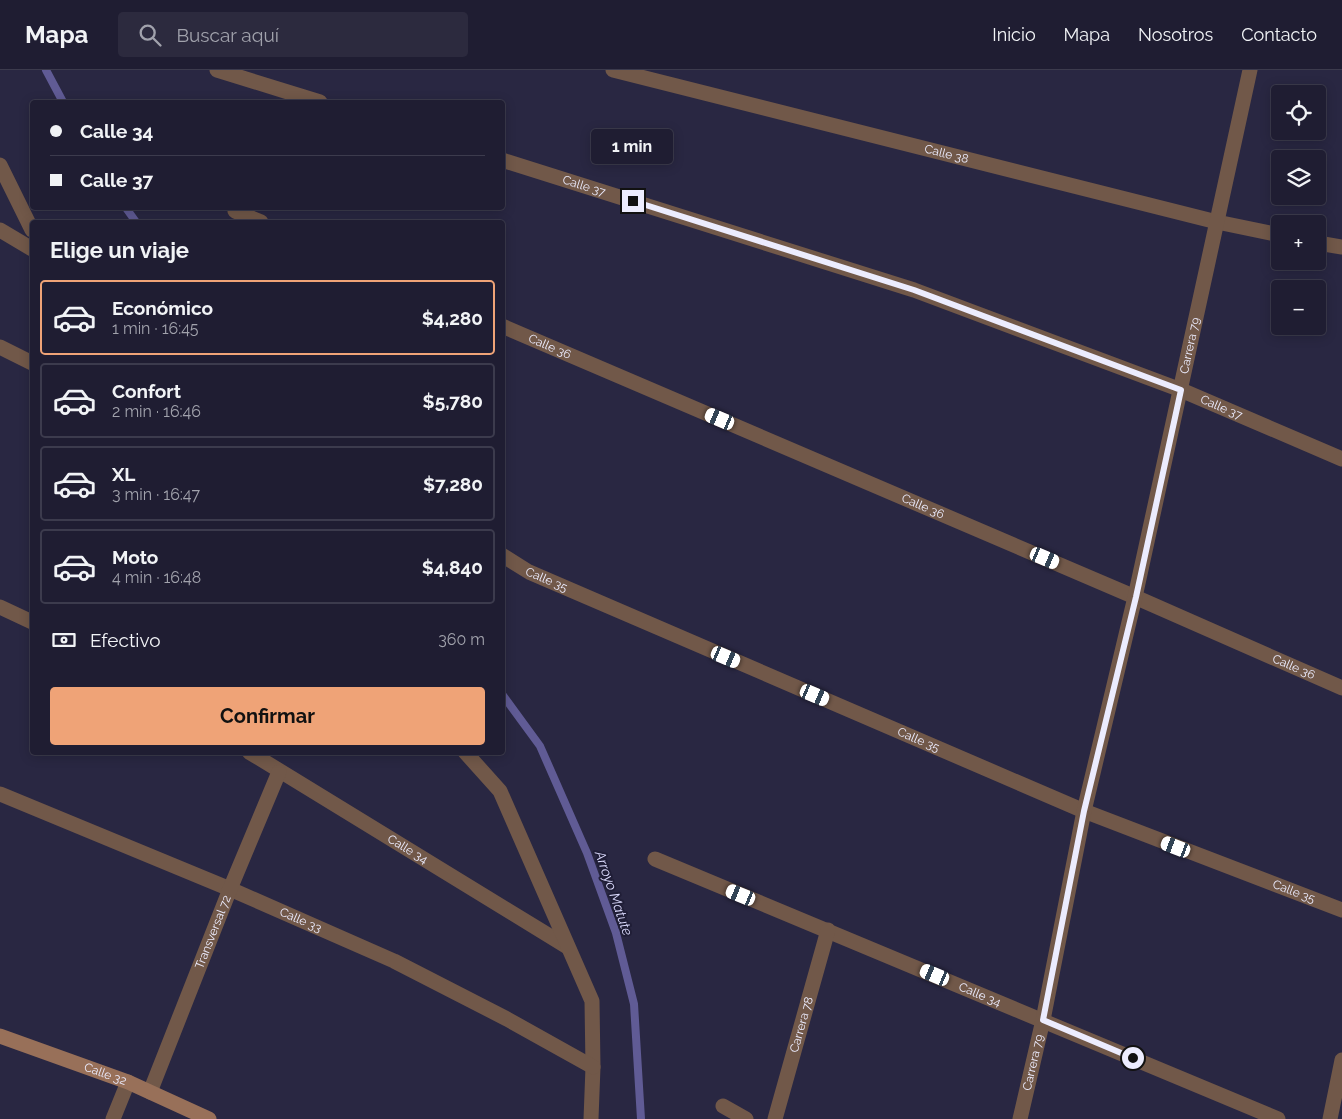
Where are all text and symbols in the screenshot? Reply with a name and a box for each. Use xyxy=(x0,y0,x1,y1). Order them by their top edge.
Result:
search box xyxy=(118,12,468,57)
text: Mapa xyxy=(25,20,88,49)
icon: search xyxy=(136,21,164,49)
text: Buscar aquí xyxy=(176,24,279,46)
text: Inicio xyxy=(992,24,1036,45)
text: Mapa xyxy=(1064,24,1110,45)
text: Nosotros xyxy=(1138,24,1213,45)
text: Contacto xyxy=(1241,24,1317,45)
map controls xyxy=(1271,85,1326,335)
button: locate xyxy=(1271,85,1326,140)
text: Calle 34 xyxy=(80,120,153,142)
callout: 1 min xyxy=(592,128,674,164)
text: 1 min xyxy=(612,137,652,156)
street label: Calle 38 xyxy=(923,142,970,166)
button: layers xyxy=(1271,150,1326,205)
text: Calle 37 xyxy=(80,169,153,191)
street label: Calle 37 xyxy=(561,173,608,199)
route end xyxy=(622,190,644,212)
button: + xyxy=(1271,215,1326,270)
text: Elige un viaje xyxy=(50,237,189,263)
button: − xyxy=(1271,280,1326,335)
icon: car xyxy=(52,295,97,340)
text: Económico xyxy=(112,297,213,319)
text: $4,280 xyxy=(422,307,483,329)
street label: Carrera 79 xyxy=(1177,316,1203,375)
text: 1 min · 16:45 xyxy=(112,319,199,338)
street label: Calle 36 xyxy=(526,331,573,362)
icon: car xyxy=(52,378,97,423)
text: Confort xyxy=(112,380,181,402)
text: $5,780 xyxy=(423,390,483,412)
street label: Calle 37 xyxy=(1198,392,1245,423)
text: 2 min · 16:46 xyxy=(112,402,201,421)
car xyxy=(703,406,736,432)
icon: car xyxy=(52,461,97,506)
text: XL xyxy=(112,463,135,485)
text: $7,280 xyxy=(423,473,483,495)
text: 3 min · 16:47 xyxy=(112,485,200,504)
street label: Calle 36 xyxy=(900,491,947,522)
icon: car xyxy=(52,544,97,589)
car xyxy=(1028,545,1061,571)
text: Moto xyxy=(112,546,158,568)
text: $4,840 xyxy=(422,556,483,578)
street label: Calle 35 xyxy=(523,564,570,595)
text: 4 min · 16:48 xyxy=(112,568,201,587)
icon: cash xyxy=(50,626,78,654)
text: Efectivo xyxy=(90,629,161,651)
text: 360 m xyxy=(438,630,485,649)
car xyxy=(709,644,742,670)
street label: Calle 36 xyxy=(1270,651,1317,682)
car xyxy=(798,682,831,708)
button: Confirmar xyxy=(50,687,485,745)
street label: Calle 35 xyxy=(895,725,942,755)
street label: Calle 34 xyxy=(385,832,431,867)
car xyxy=(1159,835,1192,859)
water label: Arroyo Matute xyxy=(592,847,636,938)
street label: Calle 35 xyxy=(1271,877,1318,906)
car xyxy=(724,882,757,908)
street label: Transversal 72 xyxy=(192,893,234,971)
street label: Calle 33 xyxy=(278,905,324,935)
car xyxy=(918,962,951,988)
street label: Calle 34 xyxy=(957,980,1003,1010)
street label: Carrera 78 xyxy=(787,995,816,1054)
street label: Carrera 79 xyxy=(1020,1033,1046,1092)
route start xyxy=(1122,1047,1144,1069)
street label: Calle 32 xyxy=(82,1060,129,1088)

